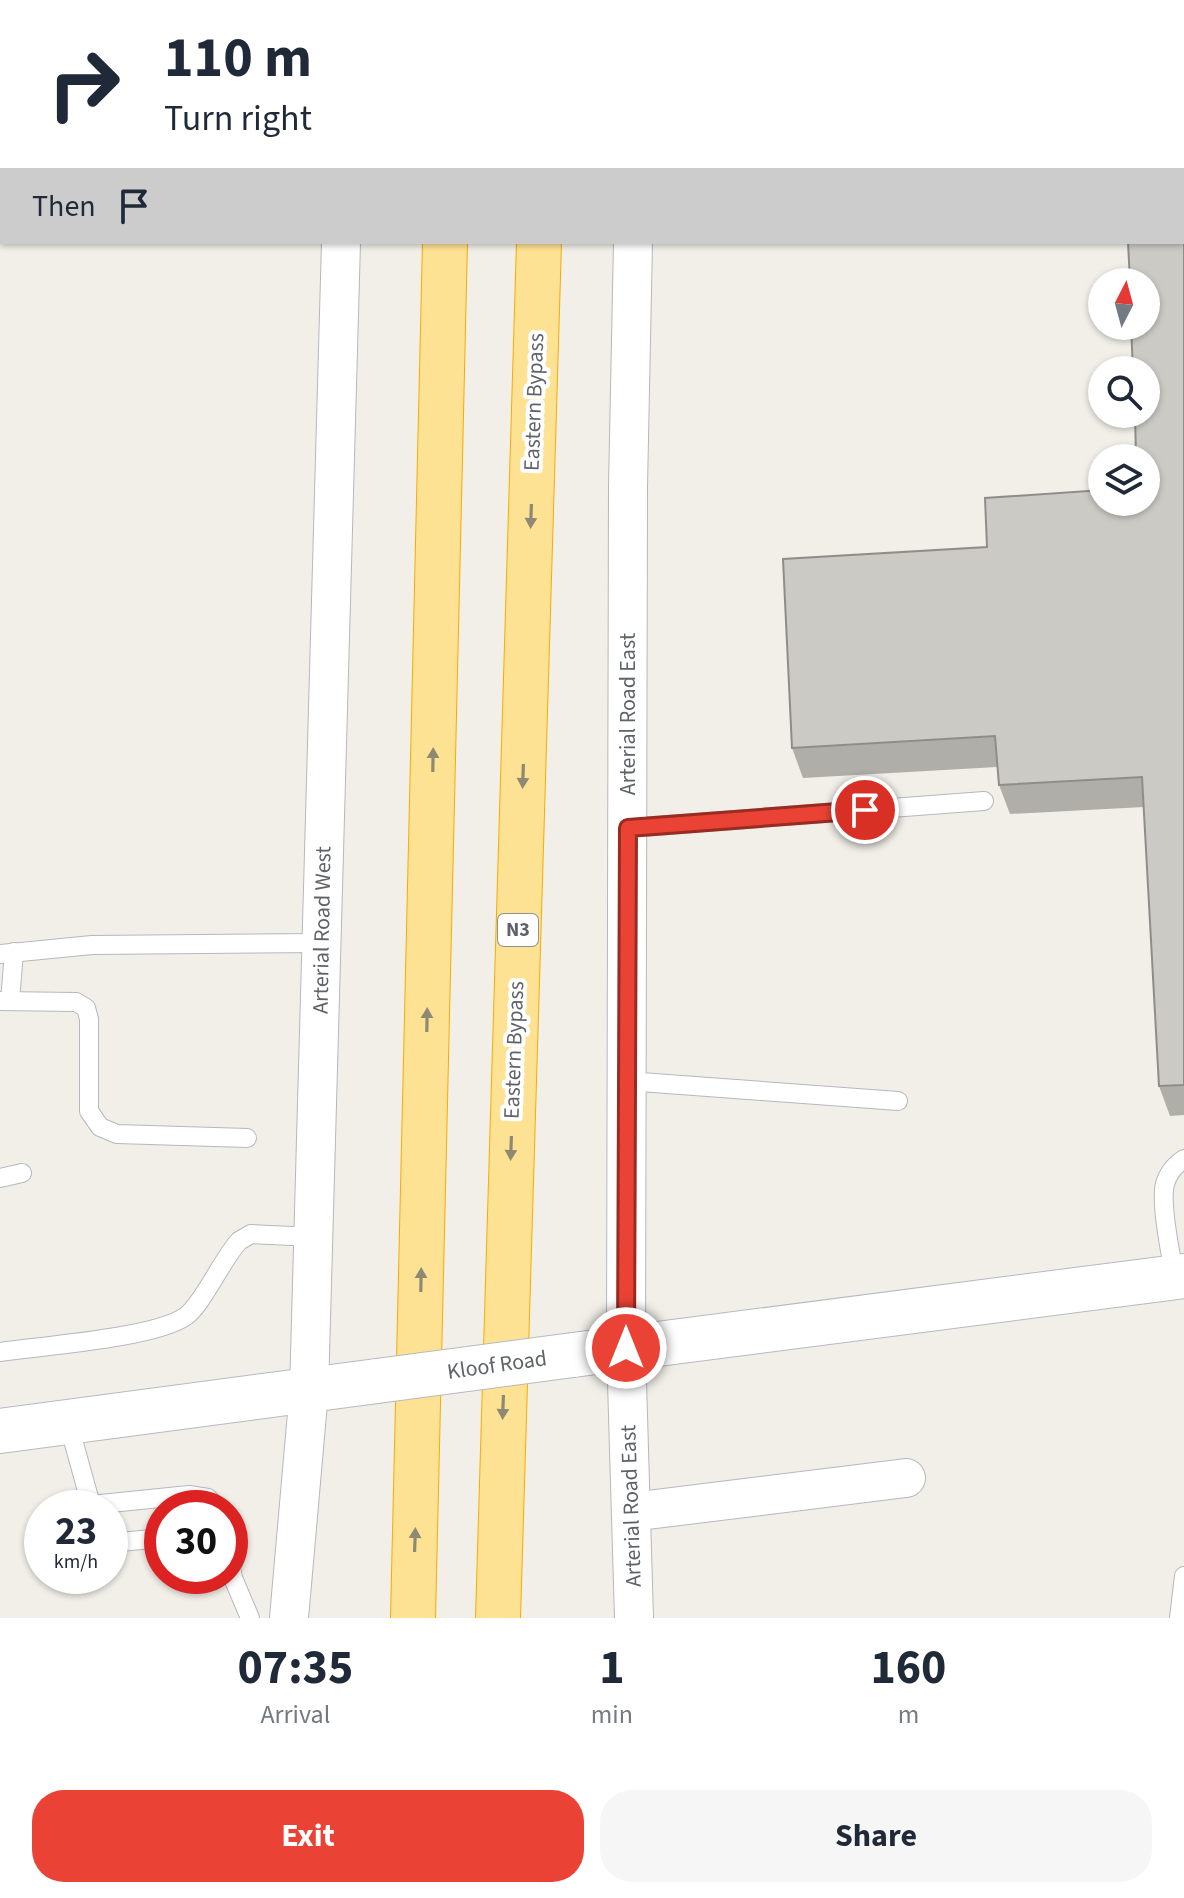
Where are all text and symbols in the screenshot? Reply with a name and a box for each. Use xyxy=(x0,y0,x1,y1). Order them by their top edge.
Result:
text: 110 m xyxy=(164,19,312,98)
icon: right xyxy=(32,32,136,136)
text: Turn right xyxy=(164,93,312,144)
icon: arrive xyxy=(112,184,156,228)
text: Then xyxy=(32,185,96,228)
north arrow xyxy=(1088,268,1160,340)
map controls xyxy=(1088,268,1160,516)
street label: Eastern Bypass xyxy=(516,333,552,471)
button: search xyxy=(1088,356,1160,428)
button: layers xyxy=(1088,444,1160,516)
one-way arrow xyxy=(524,504,537,529)
street label: Arterial Road East xyxy=(612,632,644,795)
one-way arrow xyxy=(427,747,439,772)
one-way arrow xyxy=(516,764,529,789)
pin xyxy=(831,776,899,844)
icon: arrive xyxy=(843,788,887,832)
street label: Arterial Road West xyxy=(305,845,339,1014)
road number: N3 xyxy=(498,914,538,946)
street label: Eastern Bypass xyxy=(496,981,532,1119)
one-way arrow xyxy=(421,1007,433,1032)
one-way arrow xyxy=(505,1136,518,1161)
one-way arrow xyxy=(415,1267,428,1292)
position arrow xyxy=(584,1306,668,1390)
street label: Kloof Road xyxy=(445,1342,549,1388)
one-way arrow xyxy=(497,1395,510,1420)
street label: Arterial Road East xyxy=(612,1424,650,1588)
speed limit sign: 30 xyxy=(144,1490,248,1594)
text: 23 xyxy=(55,1503,97,1560)
one-way arrow xyxy=(409,1527,421,1552)
text: km/h xyxy=(54,1548,98,1576)
text: 07:35 xyxy=(237,1634,353,1702)
text: 1 xyxy=(599,1634,625,1702)
text: 160 xyxy=(870,1634,946,1702)
text: Arrival xyxy=(260,1696,330,1733)
text: min xyxy=(591,1696,633,1733)
text: m xyxy=(898,1696,919,1733)
button: Exit xyxy=(32,1790,584,1882)
button: Share xyxy=(600,1790,1152,1882)

